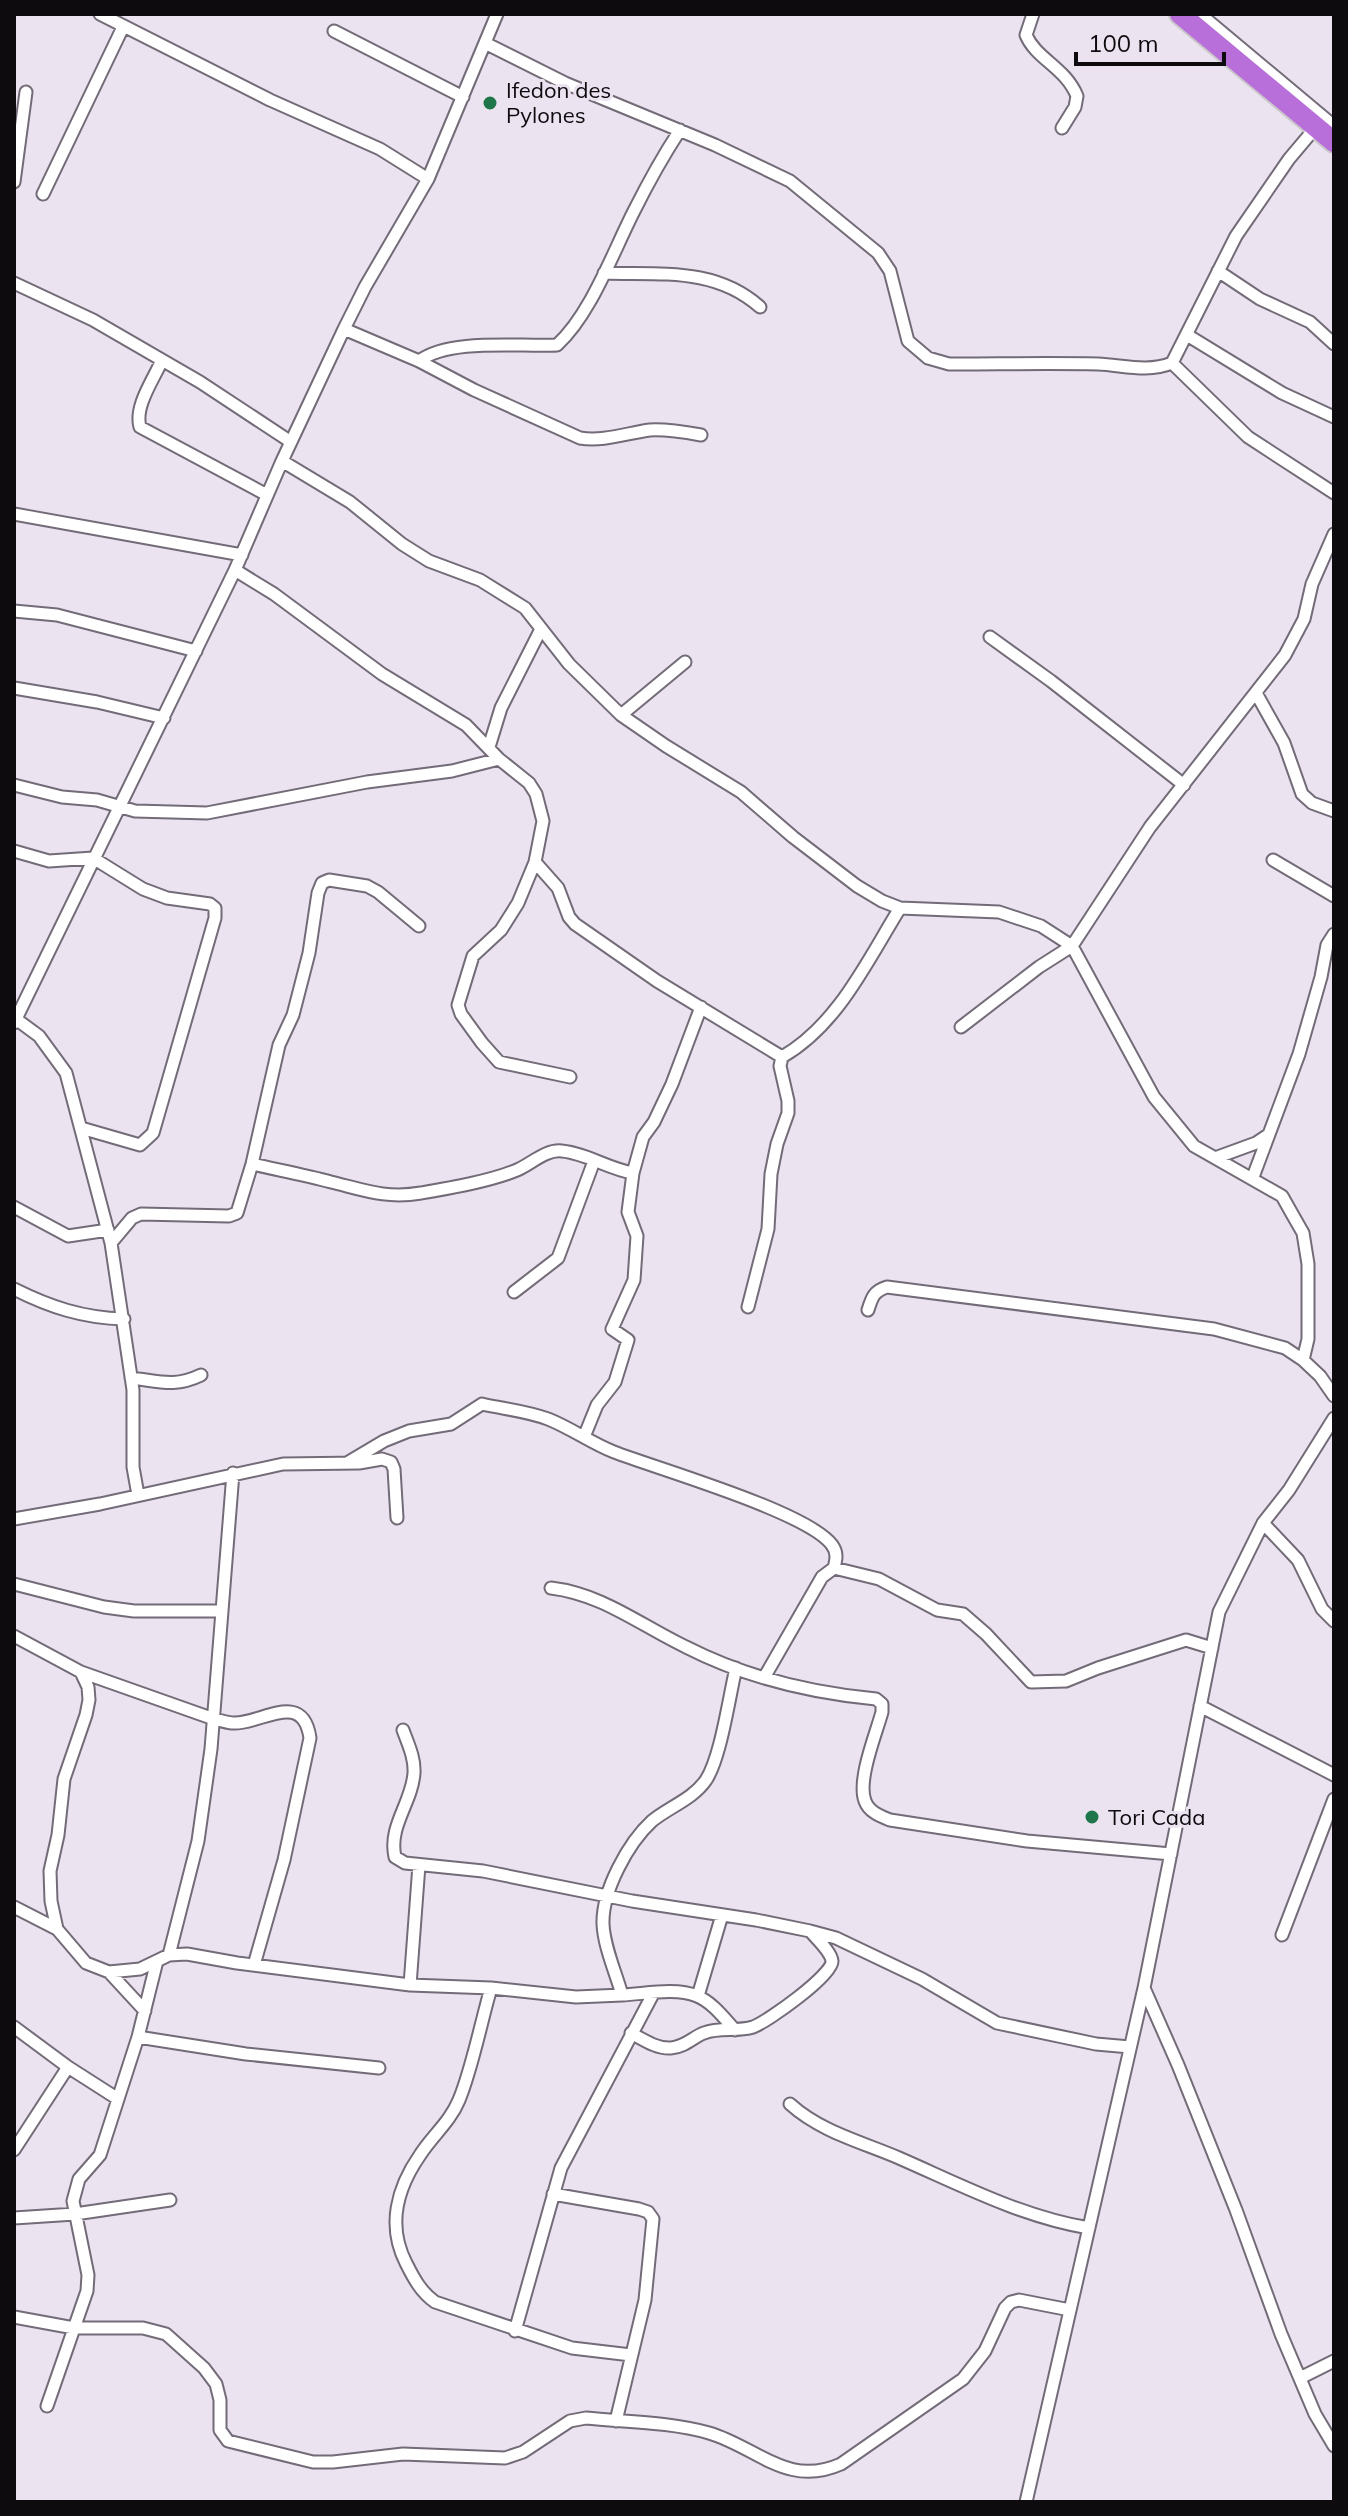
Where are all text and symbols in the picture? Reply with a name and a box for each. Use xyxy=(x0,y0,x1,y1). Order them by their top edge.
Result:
scale bar xyxy=(1076,16,1224,66)
text: 100 m xyxy=(1088,28,1159,58)
place label: Ifedon des Pylones xyxy=(506,76,611,129)
marker: Ifedon des Pylones xyxy=(481,94,499,112)
place label: Tori Cada xyxy=(1108,1803,1205,1831)
marker: Tori Cada xyxy=(1083,1808,1101,1826)

